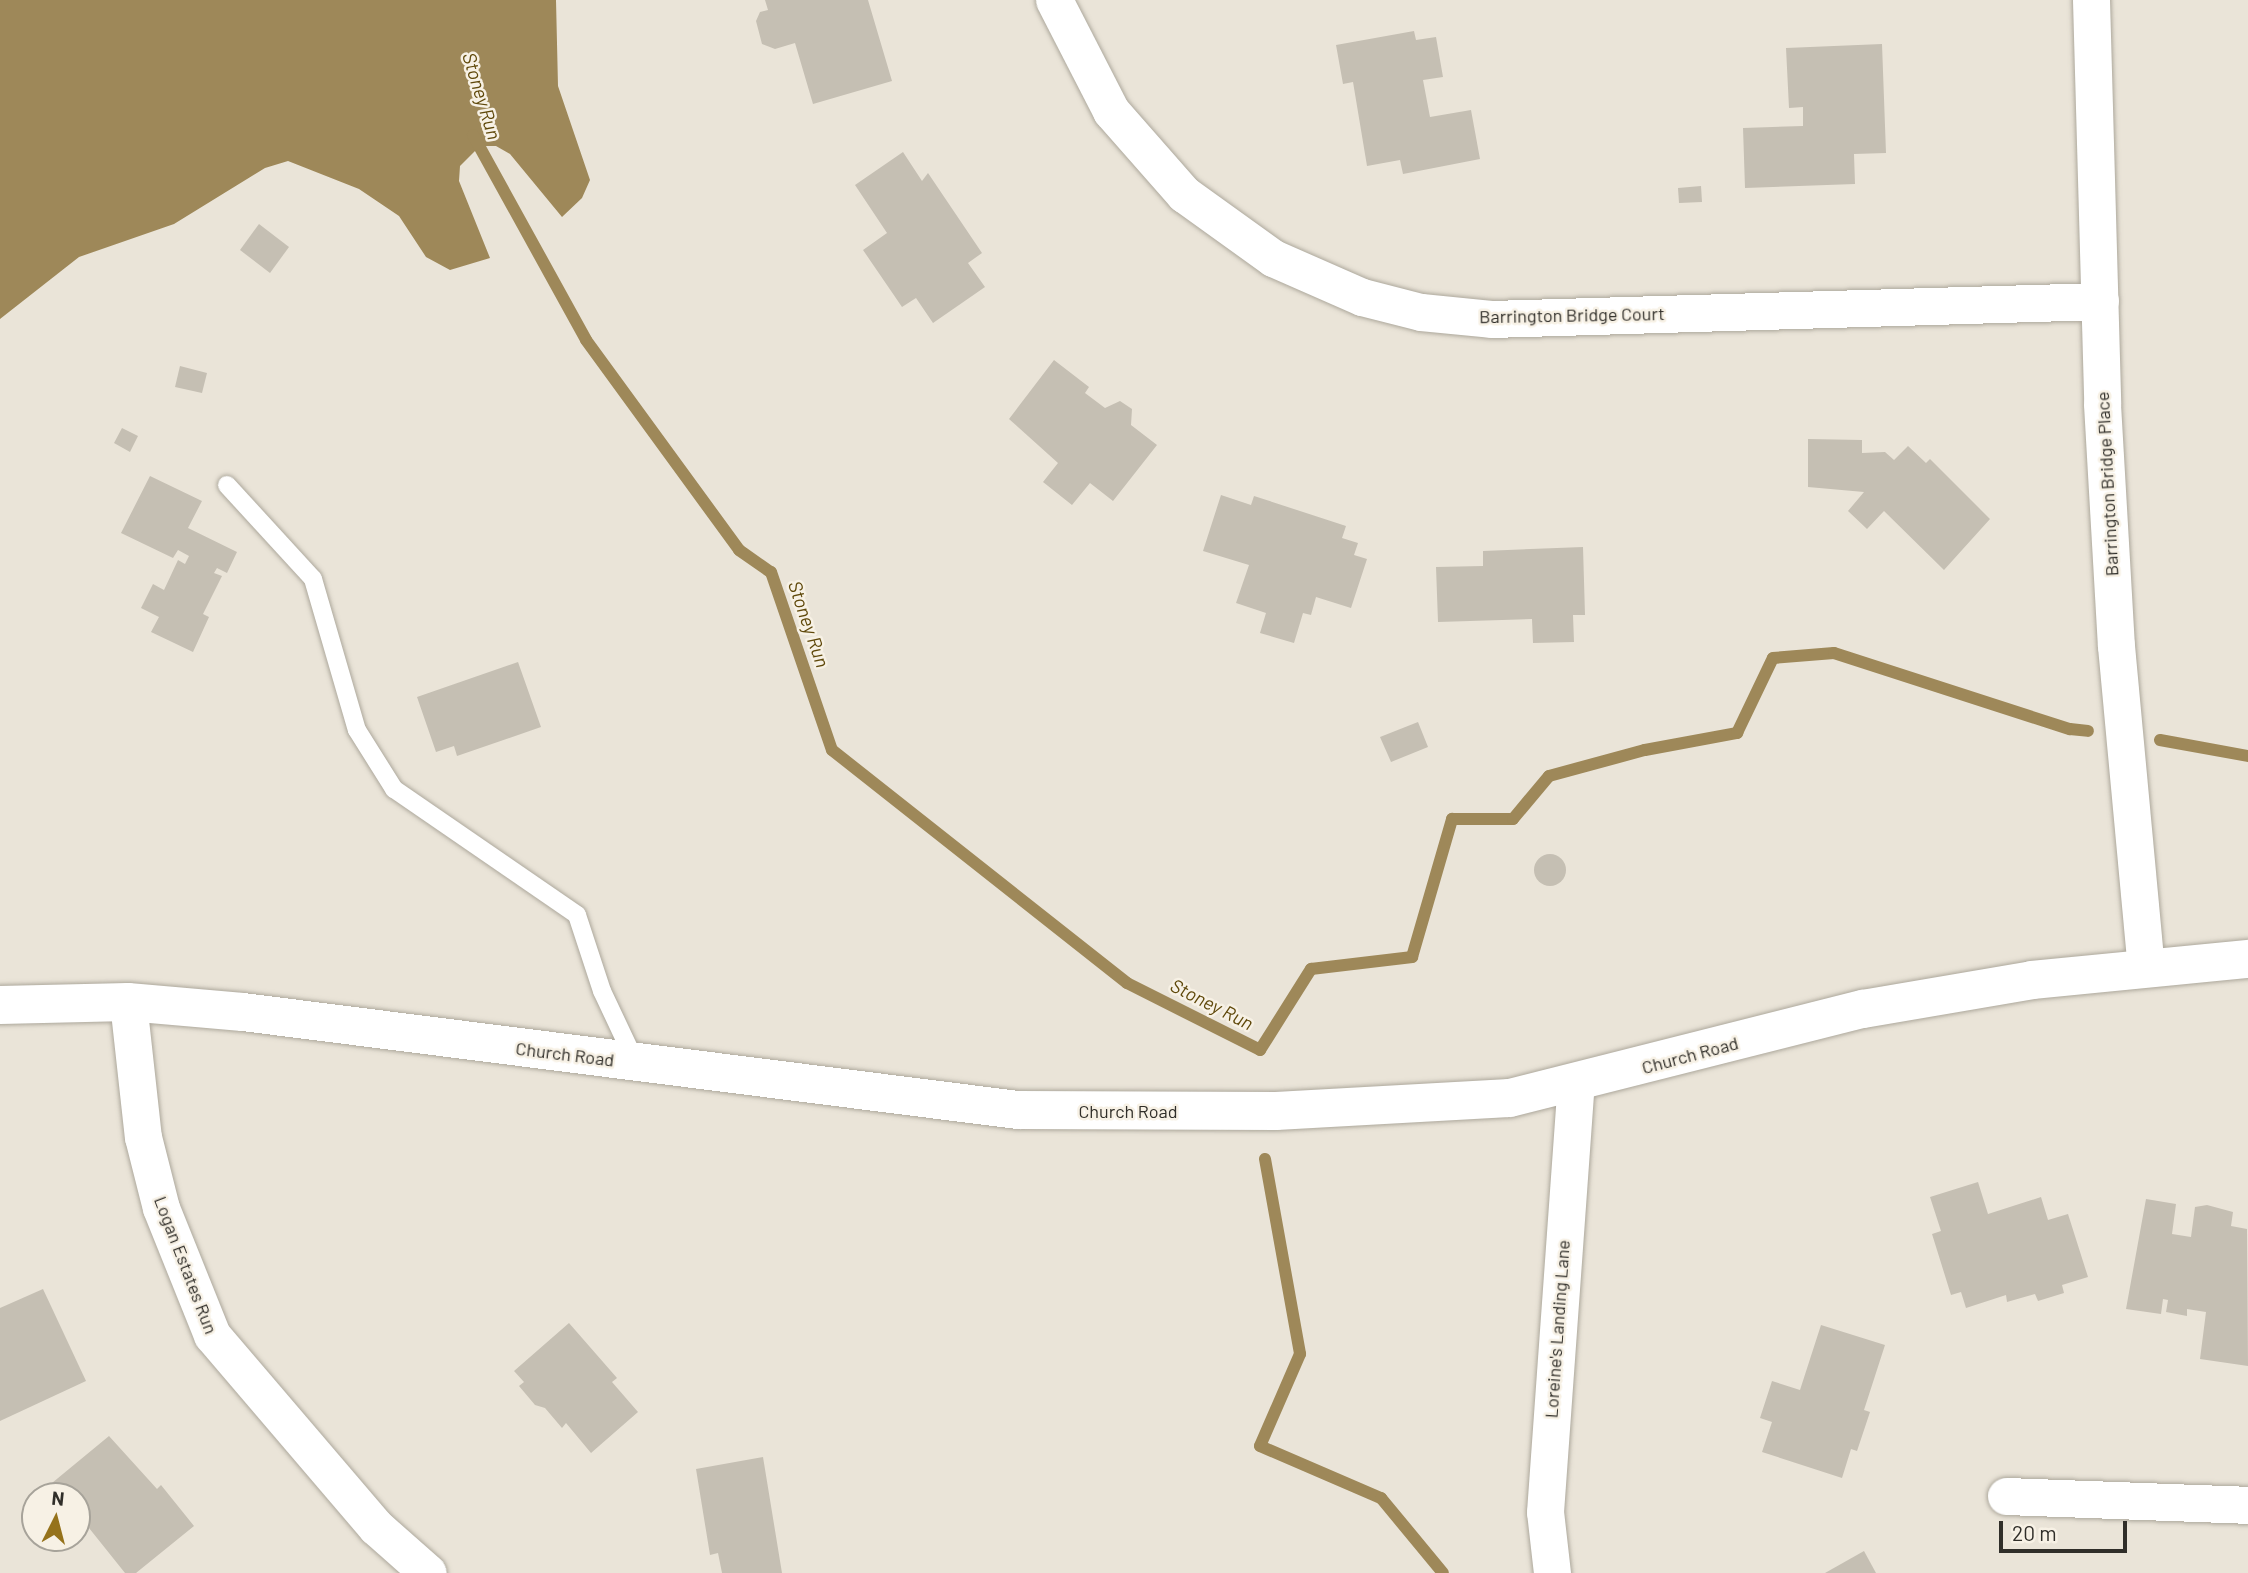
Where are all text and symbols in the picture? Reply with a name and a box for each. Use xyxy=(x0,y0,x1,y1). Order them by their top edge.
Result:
water label: Stoney Run xyxy=(458,50,506,142)
street label: Barrington Bridge Court xyxy=(1479,303,1665,327)
street label: Barrington Bridge Place xyxy=(2091,391,2123,577)
water label: Stoney Run xyxy=(784,578,834,670)
water label: Stoney Run xyxy=(1167,973,1257,1035)
street label: Church Road xyxy=(1639,1032,1741,1078)
street label: Church Road xyxy=(514,1037,616,1071)
street label: Church Road xyxy=(1078,1100,1178,1122)
street label: Logan Estates Run xyxy=(150,1193,222,1337)
street label: Loreine's Landing Lane xyxy=(1540,1239,1574,1419)
north arrow xyxy=(21,1482,91,1552)
text: N xyxy=(51,1486,66,1510)
scale bar xyxy=(2003,1506,2131,1550)
text: 20 m xyxy=(2012,1520,2057,1545)

